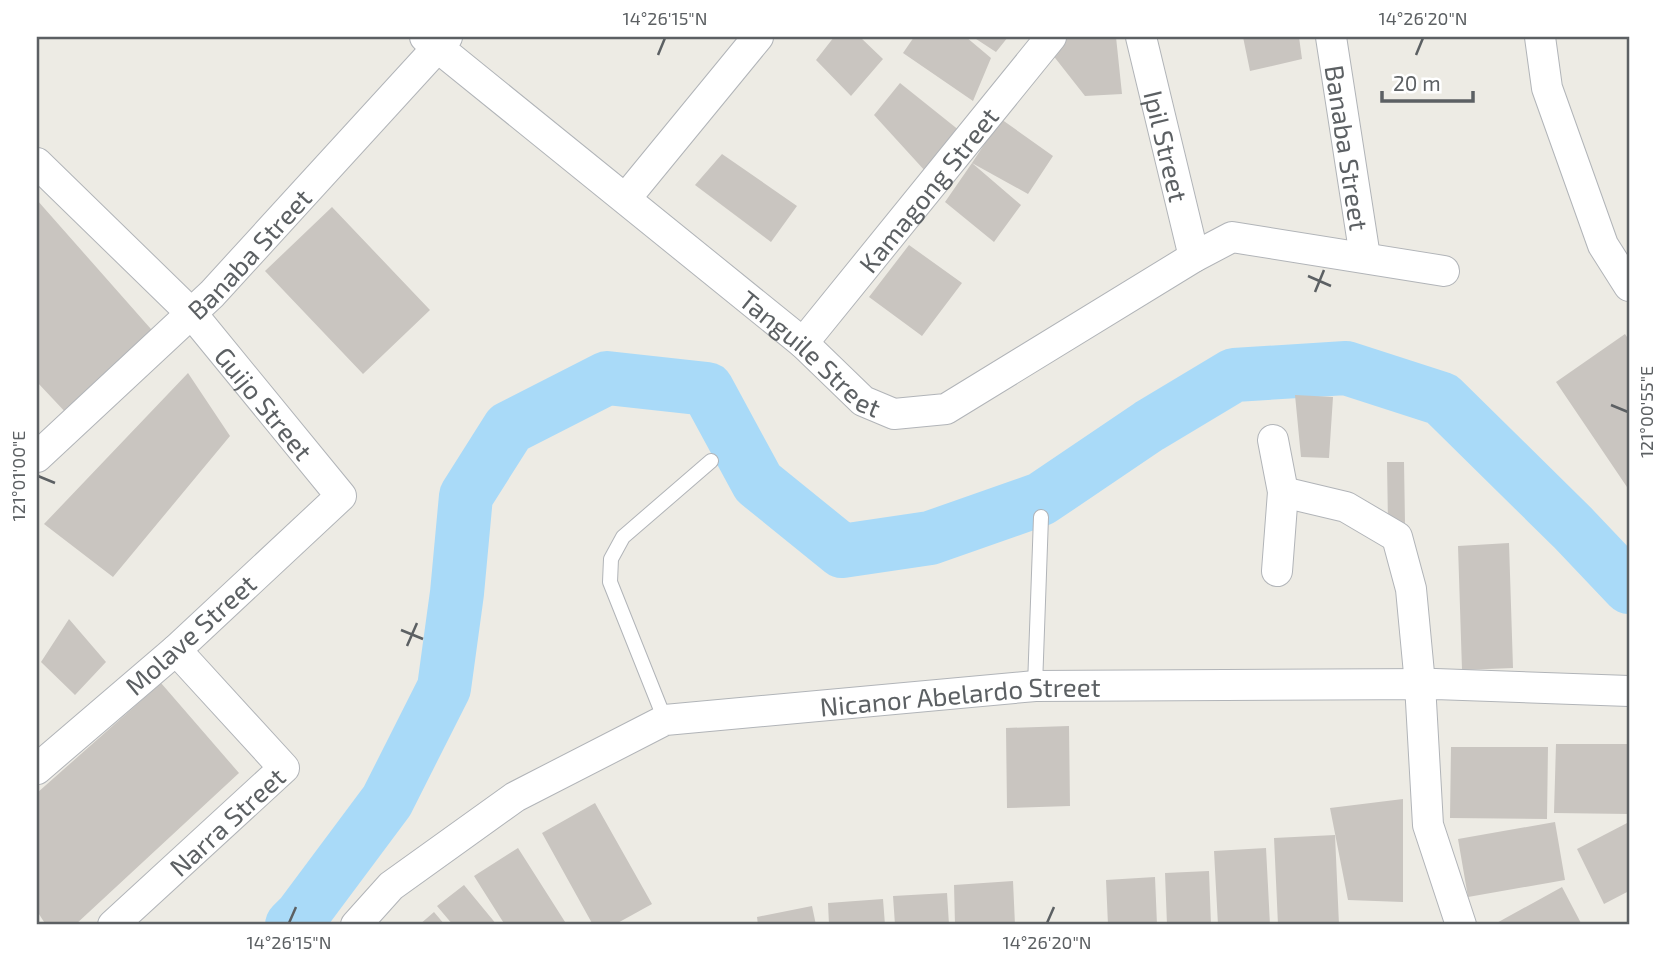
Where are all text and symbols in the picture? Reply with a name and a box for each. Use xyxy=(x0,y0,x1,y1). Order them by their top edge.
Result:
text: 14°26'15"N xyxy=(623,7,707,29)
text: 14°26'20"N xyxy=(1379,7,1467,29)
scale bar xyxy=(1382,60,1474,104)
street label: Banaba Street xyxy=(1320,63,1376,233)
text: 20 m xyxy=(1393,70,1441,95)
street label: Ipil Street xyxy=(1139,87,1196,205)
street label: Kamagong Street xyxy=(852,100,1004,278)
street label: Banaba Street xyxy=(180,181,317,325)
street label: Tanguile Street xyxy=(734,283,886,422)
street label: Guijo Street xyxy=(209,340,320,466)
text: 121°00'55"E xyxy=(1635,366,1657,458)
text: 121°01'00"E xyxy=(7,431,29,521)
street label: Molave Street xyxy=(118,567,262,701)
street label: Nicanor Abelardo Street xyxy=(818,670,1101,721)
street label: Narra Street xyxy=(162,760,291,882)
text: 14°26'15"N xyxy=(247,931,331,953)
text: 14°26'20"N xyxy=(1003,931,1091,953)

